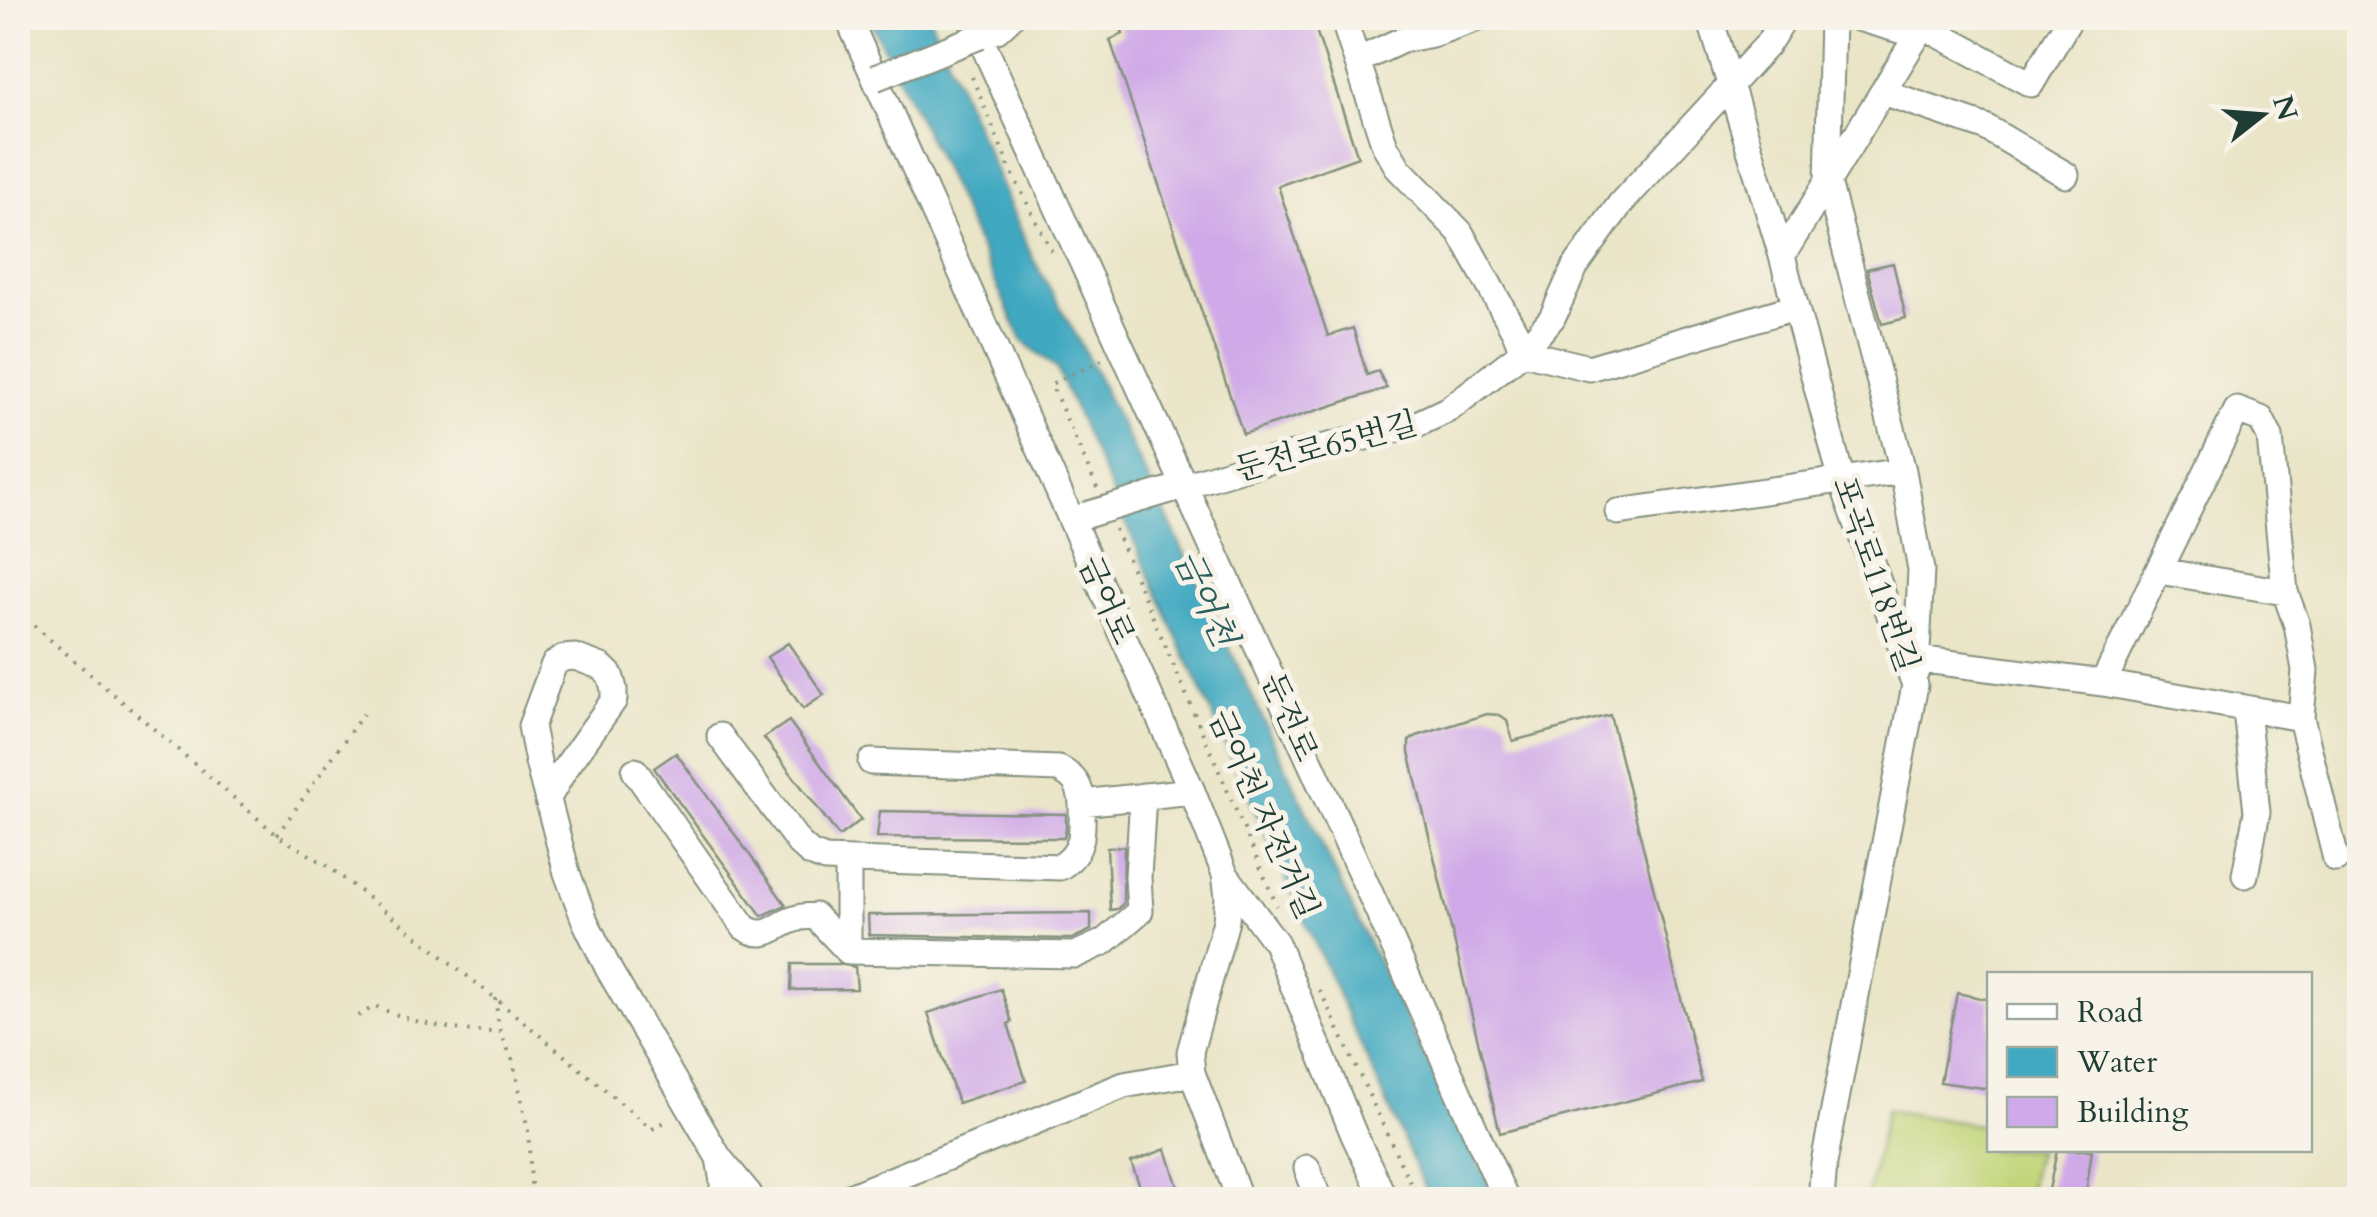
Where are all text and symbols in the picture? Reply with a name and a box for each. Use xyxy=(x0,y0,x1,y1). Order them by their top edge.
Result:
north arrow xyxy=(2212,65,2312,165)
text: N xyxy=(2263,91,2307,125)
street label: 둔전로65번길 xyxy=(1230,401,1422,492)
street label: 포곡로118번길 xyxy=(1821,471,1929,678)
water label: 금어천 xyxy=(1162,542,1249,657)
street label: 금어로 xyxy=(1067,549,1145,652)
street label: 둔전로 xyxy=(1250,666,1328,769)
street label: 금어천 자전거길 xyxy=(1197,703,1329,926)
legend xyxy=(1987,972,2312,1152)
text: Road xyxy=(2077,992,2143,1033)
text: Water xyxy=(2076,1042,2157,1083)
text: Building xyxy=(2077,1092,2188,1133)

